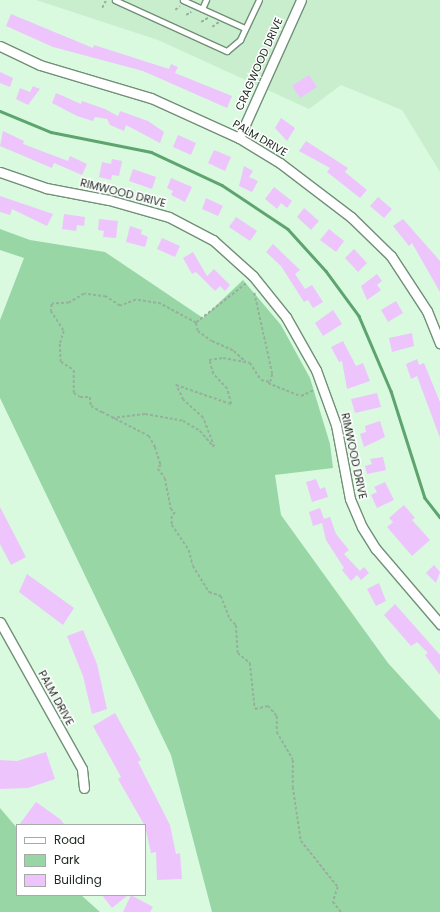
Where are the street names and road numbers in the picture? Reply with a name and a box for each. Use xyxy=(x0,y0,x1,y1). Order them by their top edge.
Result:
street label: CRAGWOOD DRIVE xyxy=(233,16,285,112)
street label: PALM DRIVE xyxy=(230,117,290,159)
street label: RIMWOOD DRIVE xyxy=(79,176,167,210)
street label: RIMWOOD DRIVE xyxy=(338,412,370,500)
street label: PALM DRIVE xyxy=(35,668,77,728)

